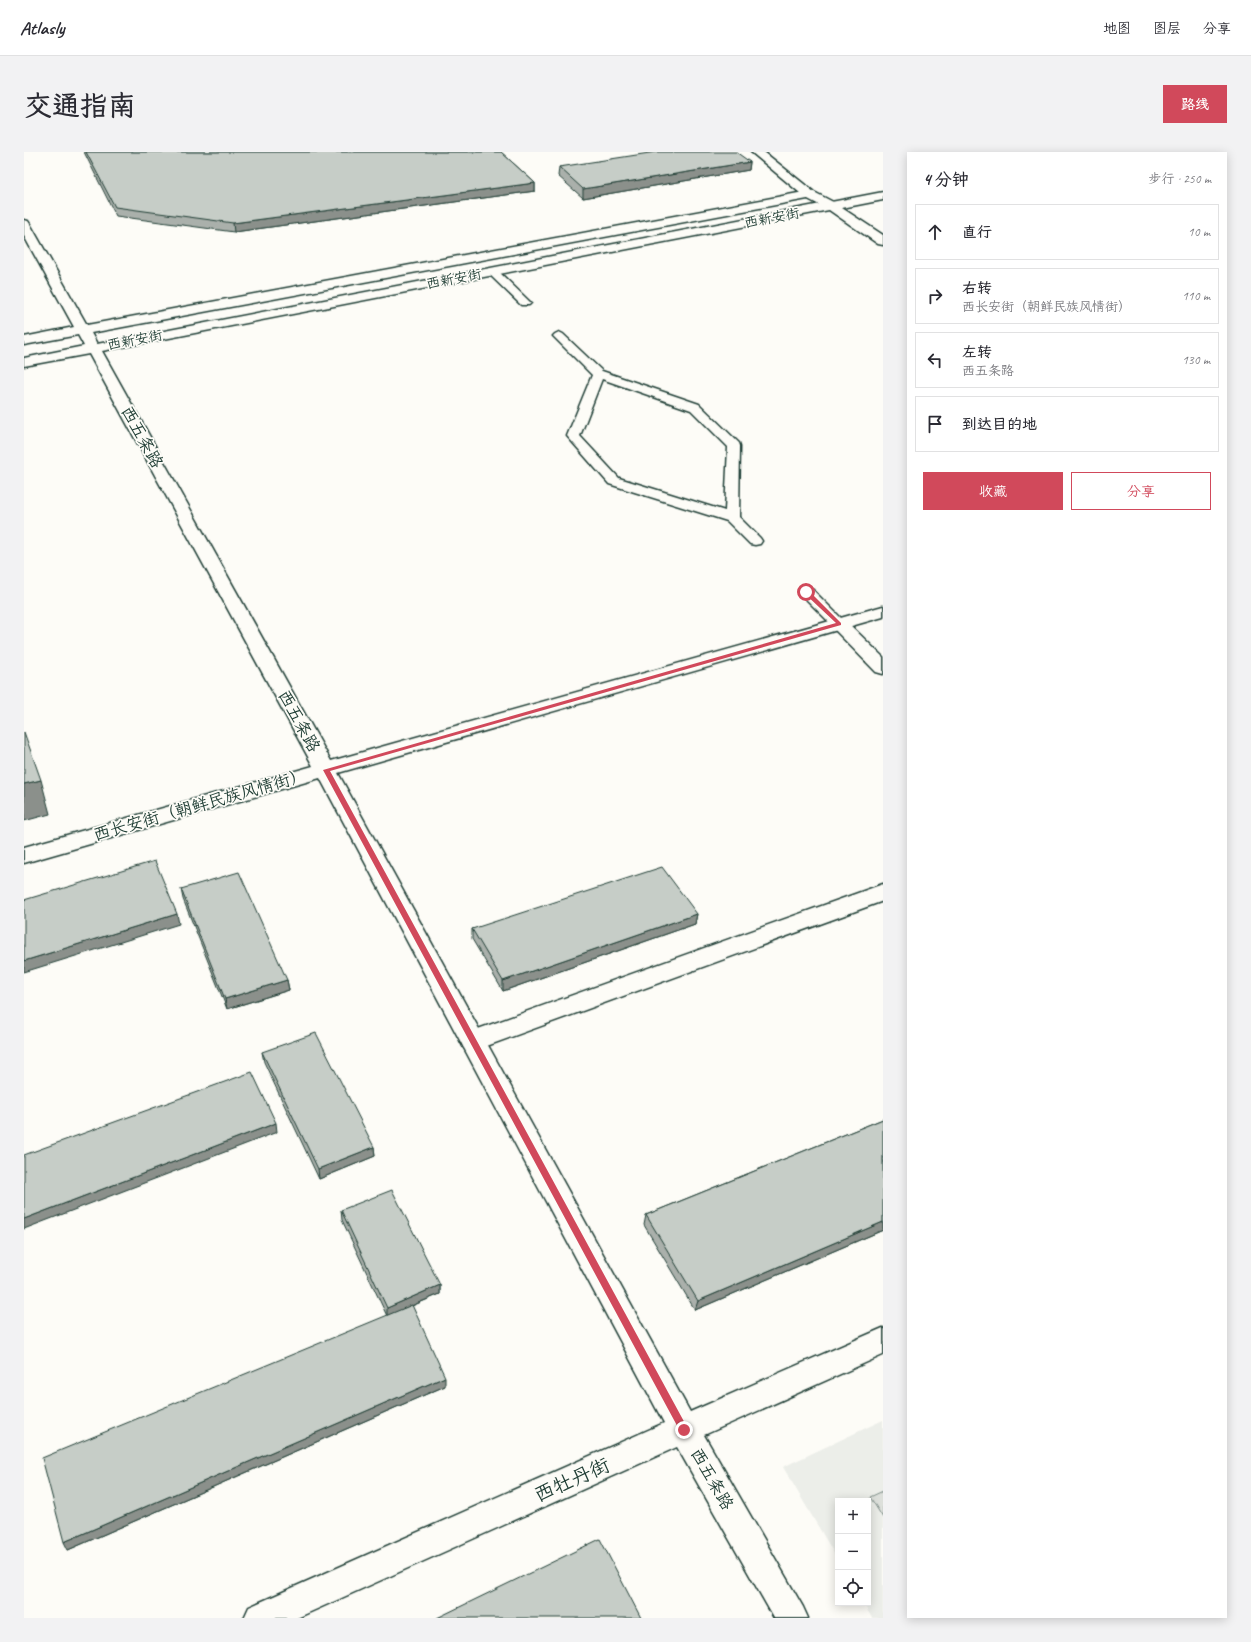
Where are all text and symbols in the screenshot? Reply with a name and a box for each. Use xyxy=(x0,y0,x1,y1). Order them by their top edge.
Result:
text: Atlasly xyxy=(20,16,64,40)
text: 地图 xyxy=(1103,20,1131,37)
text: 图层 xyxy=(1153,20,1181,37)
text: 分享 xyxy=(1203,20,1231,37)
button: 路线 xyxy=(1163,85,1227,123)
text: 交通指南 xyxy=(24,88,136,123)
text: 4 分钟 xyxy=(923,169,969,190)
text: 步行 · 250 m xyxy=(1148,171,1211,187)
street label: 西新安街 xyxy=(743,204,801,232)
icon: ahead xyxy=(924,221,946,243)
text: 直行 xyxy=(962,223,992,242)
text: 10 m xyxy=(1188,224,1210,240)
street label: 西新安街 xyxy=(425,265,483,293)
text: 右转 xyxy=(962,279,992,298)
icon: right xyxy=(924,285,946,307)
text: 110 m xyxy=(1182,288,1210,304)
text: 西长安街（朝鲜民族风情街） xyxy=(962,299,1131,315)
street label: 西新安街 xyxy=(106,326,164,354)
text: 左转 xyxy=(962,343,992,362)
icon: left xyxy=(924,349,946,371)
text: 130 m xyxy=(1182,352,1210,368)
text: 西五条路 xyxy=(962,363,1014,379)
street label: 西五条路 xyxy=(116,402,168,472)
icon: arrive xyxy=(924,413,946,435)
text: 到达目的地 xyxy=(962,415,1037,434)
button: 收藏 xyxy=(923,472,1063,510)
button: 分享 xyxy=(1071,472,1211,510)
route start xyxy=(797,583,815,601)
street label: 西五条路 xyxy=(273,686,325,756)
street label: 西长安街（朝鲜民族风情街） xyxy=(91,764,309,846)
route end xyxy=(675,1421,693,1439)
street label: 西五条路 xyxy=(686,1444,738,1514)
street label: 西牡丹街 xyxy=(530,1452,614,1508)
map controls xyxy=(835,1498,871,1606)
button: + xyxy=(835,1498,871,1534)
button: − xyxy=(835,1534,871,1570)
button: locate xyxy=(835,1570,871,1606)

